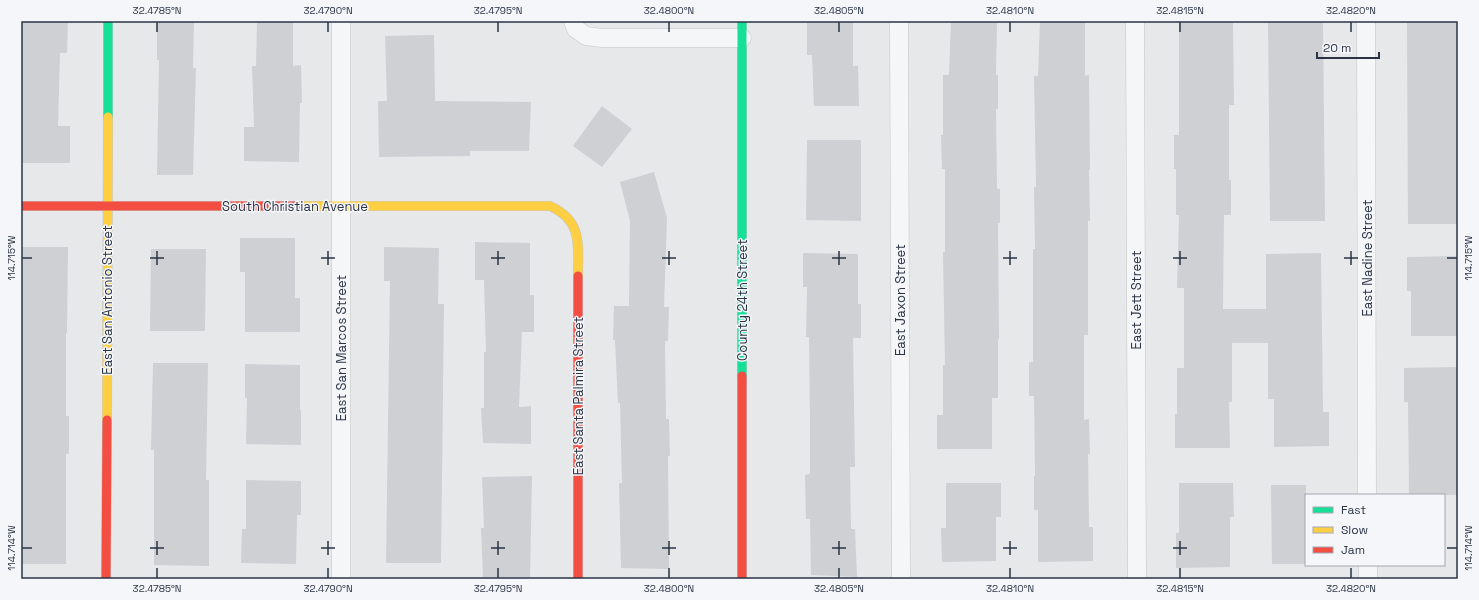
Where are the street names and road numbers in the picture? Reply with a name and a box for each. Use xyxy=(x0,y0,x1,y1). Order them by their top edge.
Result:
street label: South Christian Avenue xyxy=(222,198,368,215)
street label: East Nadine Street xyxy=(1359,199,1376,316)
street label: East San Antonio Street xyxy=(99,225,116,375)
street label: County 24th Street xyxy=(734,239,751,361)
street label: East Jaxon Street xyxy=(892,244,909,356)
street label: East Jett Street xyxy=(1128,250,1145,350)
street label: East San Marcos Street xyxy=(333,275,350,421)
street label: East Santa Palmira Street xyxy=(570,317,587,475)

